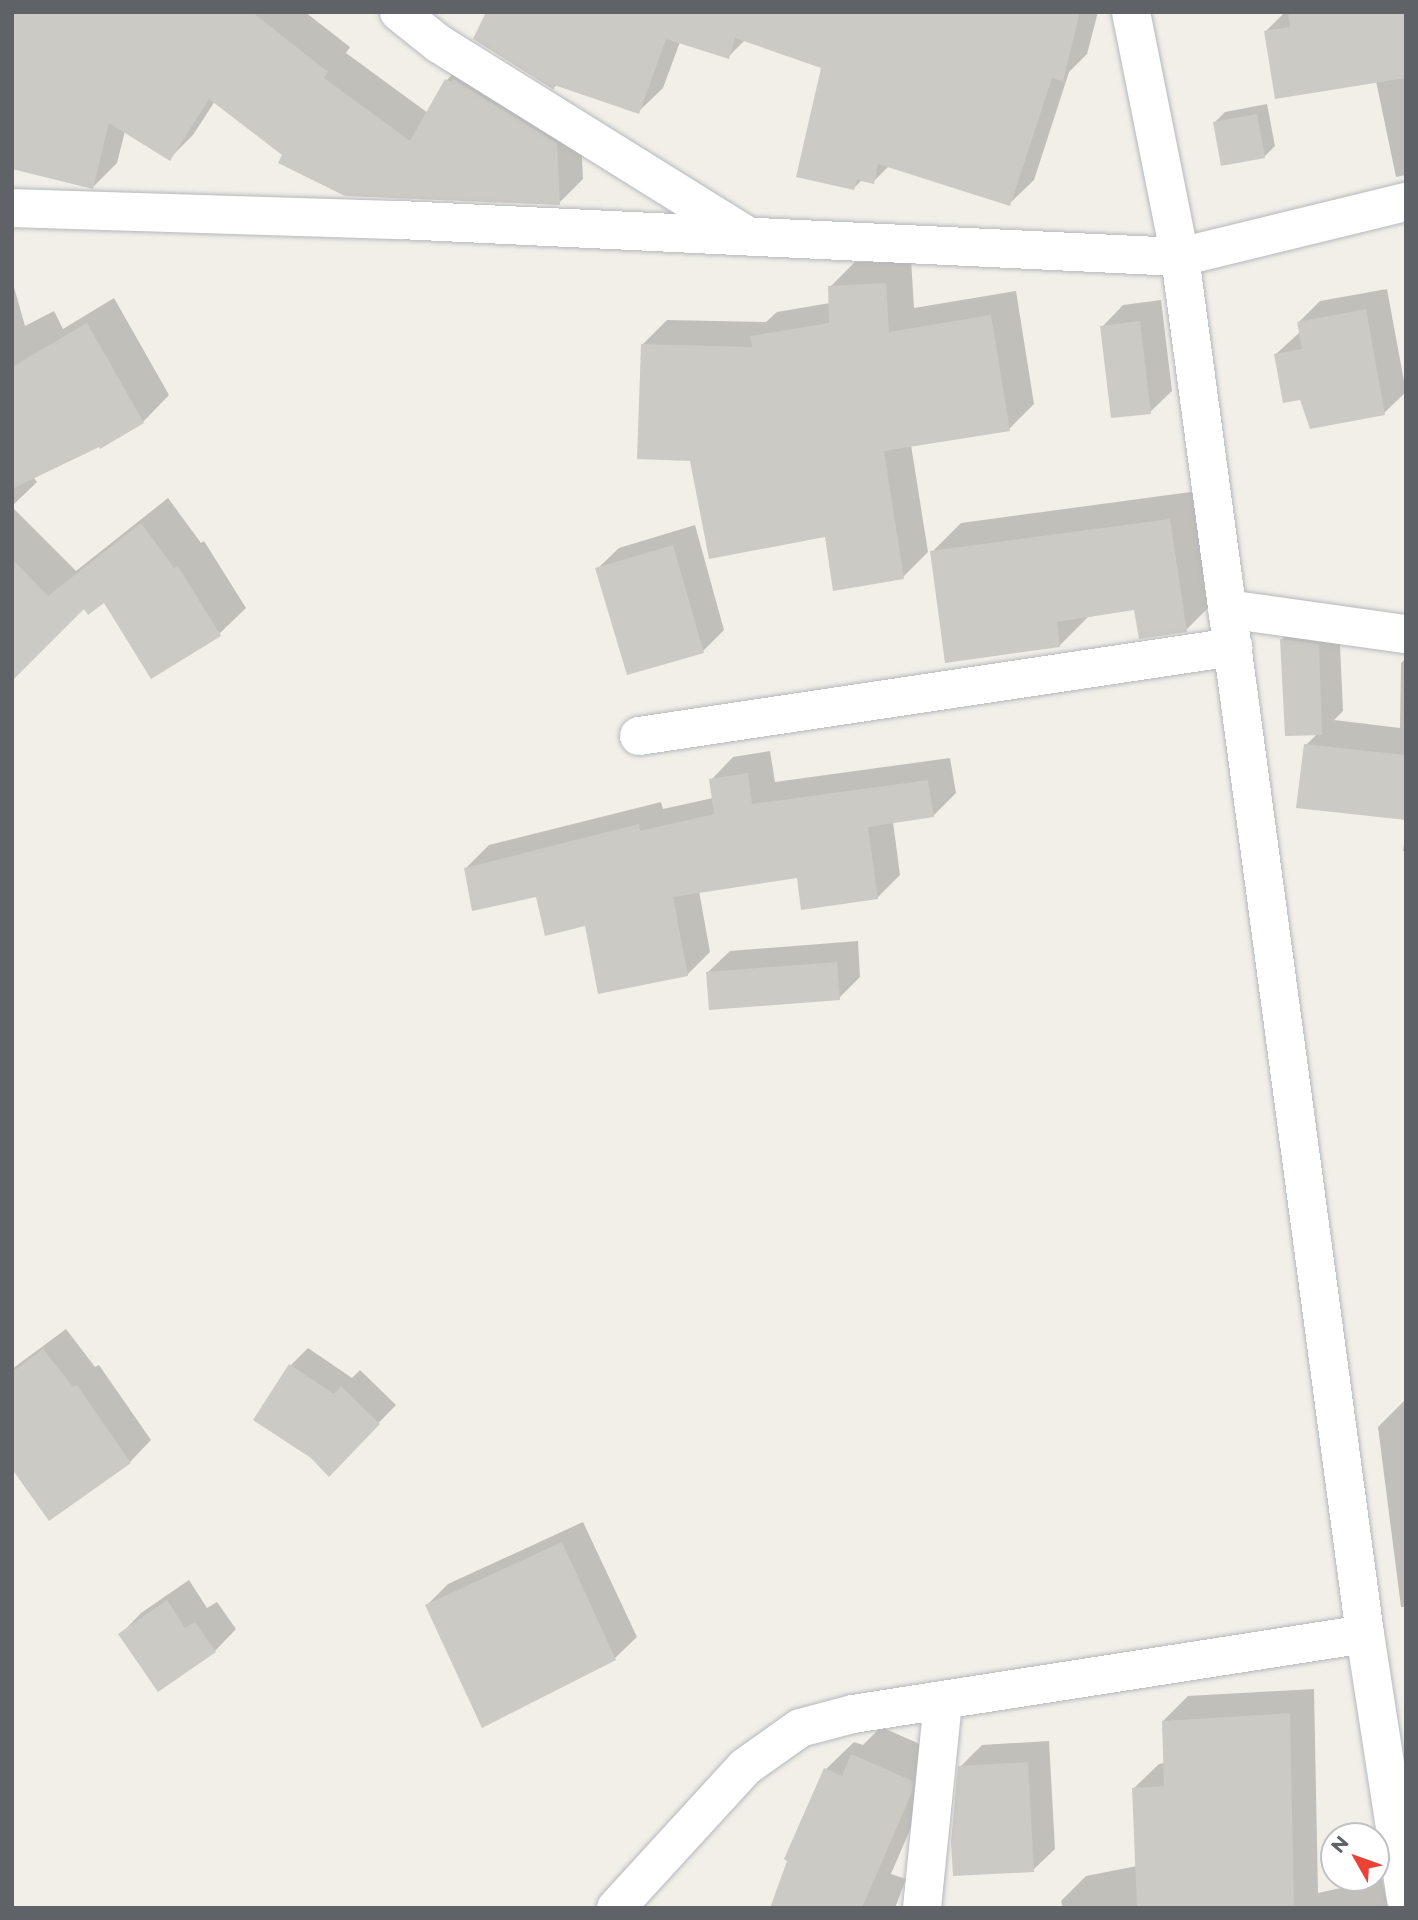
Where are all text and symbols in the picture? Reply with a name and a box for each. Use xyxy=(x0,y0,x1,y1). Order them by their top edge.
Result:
north arrow xyxy=(1320,1822,1390,1892)
text: N xyxy=(1326,1831,1354,1858)

